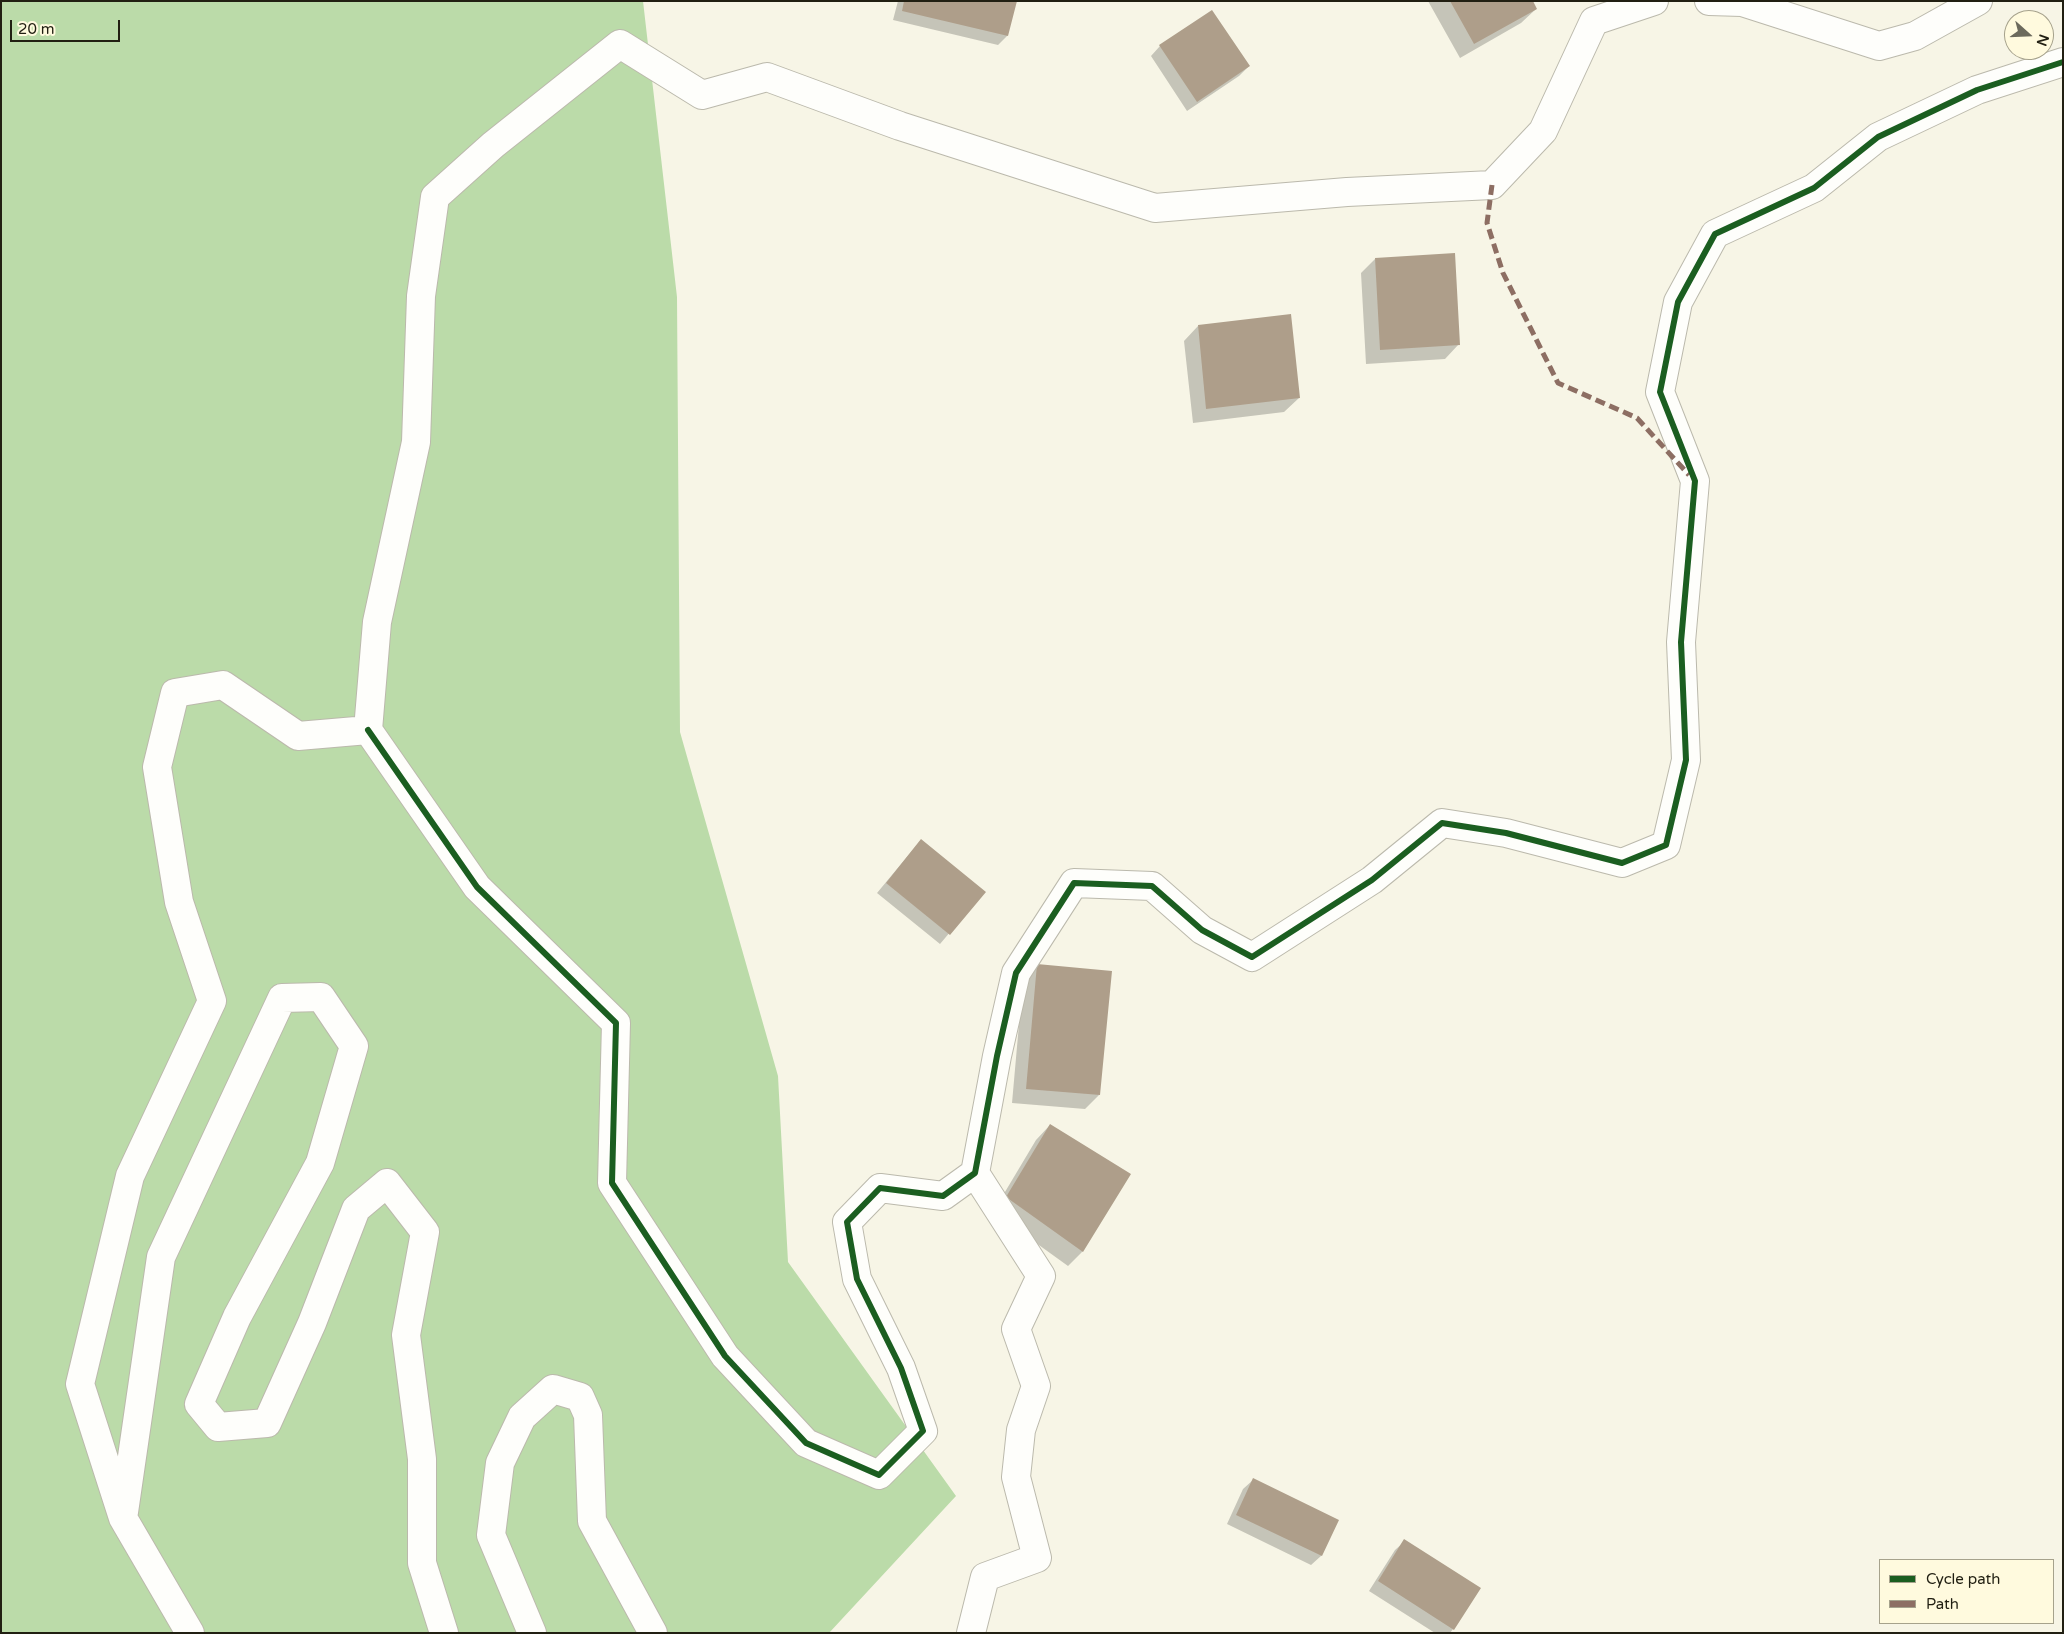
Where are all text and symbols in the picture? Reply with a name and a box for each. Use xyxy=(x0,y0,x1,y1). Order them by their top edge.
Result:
scale bar xyxy=(12,10,122,42)
north arrow xyxy=(2004,10,2054,60)
text: 20 m xyxy=(18,20,55,38)
text: N xyxy=(2033,32,2053,48)
legend xyxy=(1879,1559,2054,1624)
text: Cycle path xyxy=(1926,1570,2000,1588)
text: Path xyxy=(1926,1595,1959,1613)

